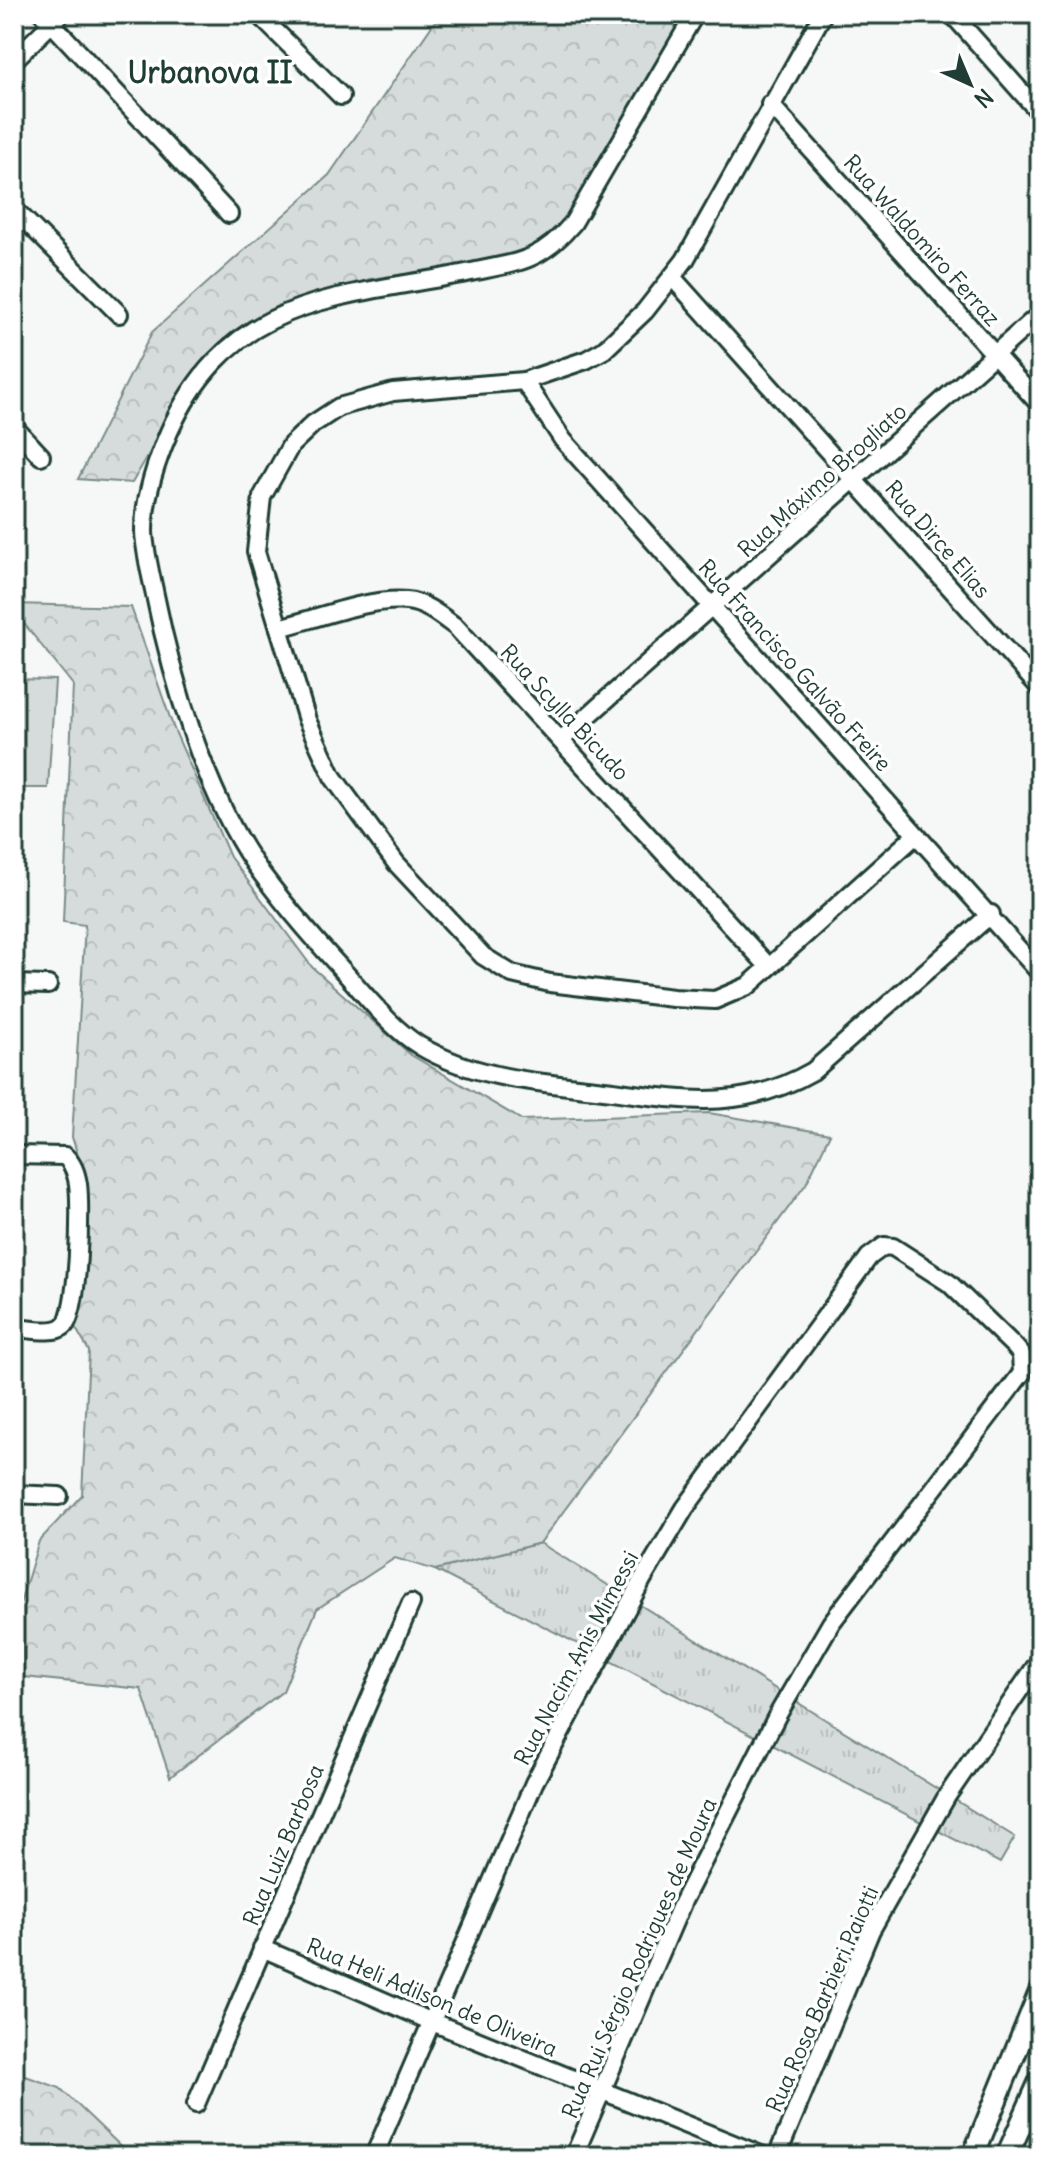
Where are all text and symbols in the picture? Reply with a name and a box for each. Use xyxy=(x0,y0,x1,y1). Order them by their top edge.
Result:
north arrow xyxy=(930,44,1010,124)
district label: Urbanova II xyxy=(127,53,293,91)
text: N xyxy=(969,83,999,114)
street label: Rua Waldomiro Ferraz xyxy=(838,149,1006,331)
street label: Rua Máximo Brogliato xyxy=(732,397,912,563)
street label: Rua Dirce Elias xyxy=(879,474,997,604)
street label: Rua Francisco Galvão Freire xyxy=(692,553,898,777)
street label: Rua Scylla Bicudo xyxy=(495,638,635,786)
street label: Rua Nacim Anis Mimessi xyxy=(508,1546,644,1770)
street label: Rua Luiz Barbosa xyxy=(236,1760,330,1930)
street label: Rua Rui Sérgio Rodrigues de Moura xyxy=(555,1793,723,2123)
street label: Rua Rosa Barbieri Paiotti xyxy=(759,1882,885,2116)
street label: Rua Heli Adilson de Oliveira xyxy=(302,1931,562,2063)

